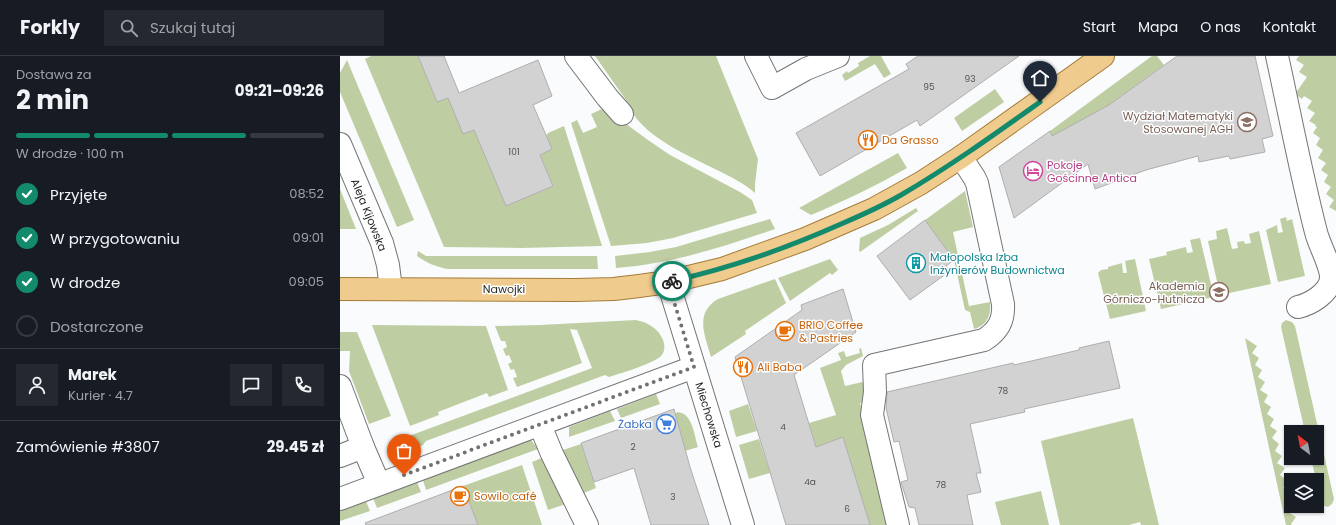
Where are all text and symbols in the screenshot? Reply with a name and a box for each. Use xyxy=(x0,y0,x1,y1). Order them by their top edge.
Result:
search box xyxy=(104,10,384,46)
text: Forkly xyxy=(20,14,80,41)
icon: search xyxy=(118,17,140,39)
text: Szukaj tutaj xyxy=(150,17,235,38)
text: Start xyxy=(1083,17,1116,37)
text: Mapa xyxy=(1138,17,1178,37)
text: O nas xyxy=(1200,17,1241,37)
text: Kontakt xyxy=(1263,17,1316,37)
pin xyxy=(1023,61,1057,102)
text: Dostawa za xyxy=(16,65,91,84)
icon: home xyxy=(1029,67,1051,89)
house number: 93 xyxy=(965,73,975,85)
text: 09:21–09:26 xyxy=(235,80,324,101)
house number: 95 xyxy=(923,81,935,93)
text: 2 min xyxy=(16,82,89,118)
place label: Wydział Matematyki Stosowanej AGH xyxy=(1123,108,1233,137)
school or university icon: Wydział Matematyki Stosowanej AGH xyxy=(1236,111,1258,133)
restaurant icon: Da Grasso xyxy=(857,129,879,151)
place label: Da Grasso xyxy=(882,132,939,148)
text: W drodze · 100 m xyxy=(16,144,124,163)
house number: 101 xyxy=(508,146,520,158)
place label: Pokoje Gościnne Antica xyxy=(1047,157,1137,186)
hotel icon: Pokoje Gościnne Antica xyxy=(1022,160,1044,182)
street label: Aleja Kijowska xyxy=(347,176,391,254)
icon: check xyxy=(16,183,38,205)
text: Przyjęte xyxy=(50,184,107,205)
text: 08:52 xyxy=(289,184,324,203)
icon: check xyxy=(16,227,38,249)
text: W przygotowaniu xyxy=(50,228,180,249)
text: 09:01 xyxy=(293,228,324,247)
place label: Małopolska Izba Inżynierów Budownictwa xyxy=(930,249,1065,278)
building icon: Małopolska Izba Inżynierów Budownictwa xyxy=(905,252,927,274)
courier xyxy=(652,261,692,301)
icon: bike xyxy=(661,270,683,292)
icon: check xyxy=(16,271,38,293)
text: W drodze xyxy=(50,272,120,293)
text: 09:05 xyxy=(289,272,324,291)
place label: Akademia Górniczo-Hutnicza xyxy=(1103,278,1205,307)
street label: Nawojki xyxy=(483,281,525,297)
school or university icon: Akademia Górniczo-Hutnicza xyxy=(1208,281,1230,303)
text: Dostarczone xyxy=(50,316,144,337)
place label: BRIO Coffee & Pastries xyxy=(799,317,863,346)
cafe icon: BRIO Coffee & Pastries xyxy=(774,320,796,342)
restaurant icon: Ali Baba xyxy=(732,356,754,378)
place label: Ali Baba xyxy=(757,359,802,375)
button: person xyxy=(16,364,58,406)
text: Marek xyxy=(68,364,117,385)
button: chat xyxy=(230,364,272,406)
button: phone xyxy=(282,364,324,406)
street label: Miechowska xyxy=(691,380,727,450)
house number: 78 xyxy=(998,385,1009,397)
text: Kurier · 4.7 xyxy=(68,386,133,405)
supermarket icon: Żabka xyxy=(655,413,677,435)
place label: Żabka xyxy=(618,416,652,432)
house number: 4 xyxy=(780,421,786,433)
north arrow xyxy=(1284,425,1324,465)
map controls xyxy=(1284,425,1324,513)
pin xyxy=(387,434,421,475)
text: Zamówienie #3807 xyxy=(16,436,160,457)
text: 29.45 zł xyxy=(267,436,324,457)
icon: bag xyxy=(393,440,415,462)
house number: 2 xyxy=(630,441,636,453)
button: layers xyxy=(1284,473,1324,513)
house number: 4a xyxy=(804,476,816,488)
house number: 78 xyxy=(936,479,947,491)
cafe icon: Sowilo café xyxy=(449,485,471,507)
place label: Sowilo café xyxy=(474,488,537,504)
house number: 3 xyxy=(670,491,676,503)
house number: 6 xyxy=(844,503,850,515)

